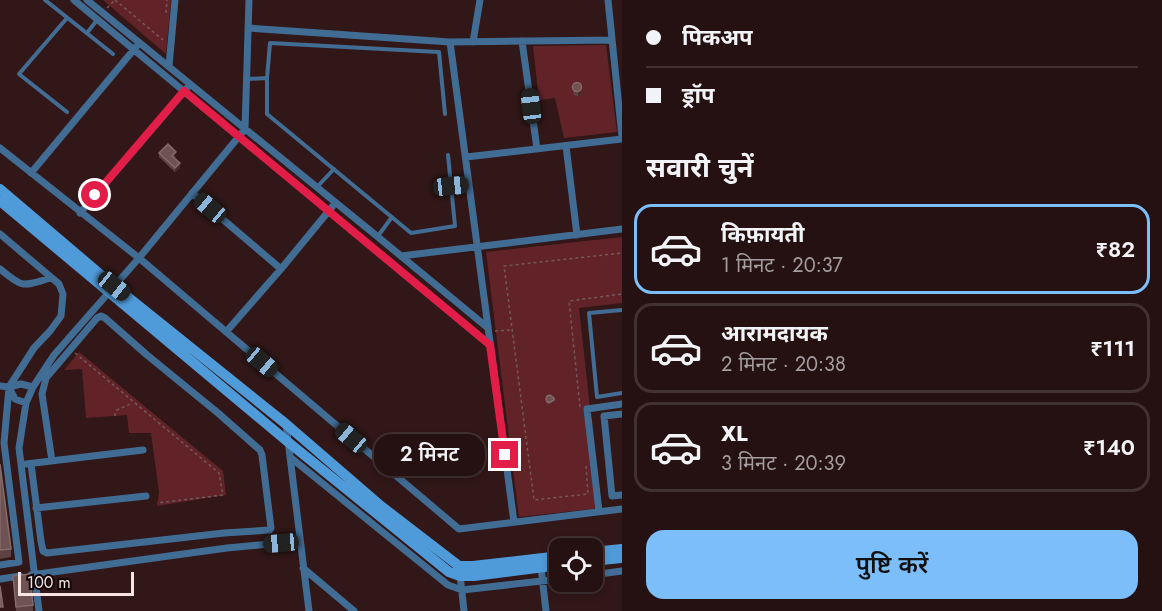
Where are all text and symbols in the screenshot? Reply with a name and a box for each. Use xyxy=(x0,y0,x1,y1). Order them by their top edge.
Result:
text: पिकअप xyxy=(682,21,753,53)
text: ड्रॉप xyxy=(682,79,715,111)
car xyxy=(520,87,542,125)
text: सवारी चुनें xyxy=(646,148,753,187)
car xyxy=(432,175,470,197)
route start xyxy=(81,181,108,208)
car xyxy=(190,190,230,226)
text: किफ़ायती xyxy=(721,218,805,250)
icon: car xyxy=(649,222,703,276)
text: ₹82 xyxy=(1096,233,1135,265)
text: 1 मिनट · 20:37 xyxy=(721,251,843,280)
car xyxy=(94,268,134,304)
text: आरामदायक xyxy=(721,317,828,349)
icon: car xyxy=(649,321,703,375)
text: ₹111 xyxy=(1090,332,1135,364)
car xyxy=(242,344,282,380)
text: 2 मिनट · 20:38 xyxy=(721,350,846,379)
text: XL xyxy=(721,417,748,449)
car xyxy=(331,420,371,456)
icon: car xyxy=(649,420,703,474)
text: ₹140 xyxy=(1083,431,1135,463)
callout: 2 मिनट xyxy=(373,434,484,476)
text: 2 मिनट xyxy=(400,440,459,469)
route end xyxy=(491,441,518,468)
text: 3 मिनट · 20:39 xyxy=(721,449,846,478)
button: पुष्टि करें xyxy=(646,530,1138,599)
car xyxy=(262,532,300,554)
map controls xyxy=(549,538,603,592)
button: locate xyxy=(549,538,603,592)
scale bar xyxy=(18,569,134,596)
text: 100 m xyxy=(27,571,71,594)

